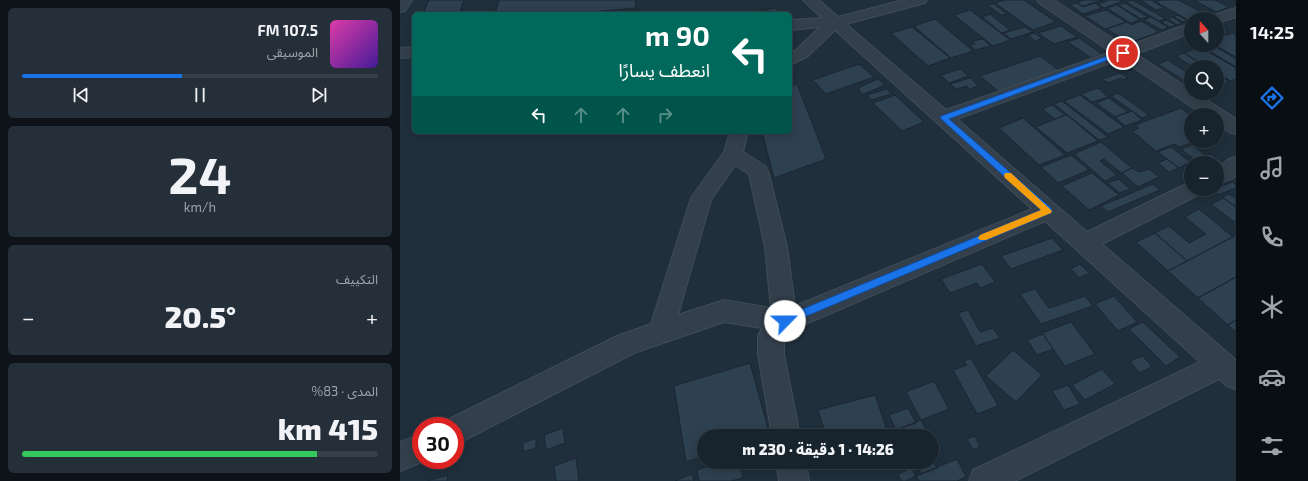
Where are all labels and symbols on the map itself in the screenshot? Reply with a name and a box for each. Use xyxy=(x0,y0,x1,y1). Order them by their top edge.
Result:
north arrow xyxy=(1184,12,1224,52)
pin xyxy=(1106,36,1140,70)
position arrow xyxy=(764,300,806,342)
speed limit sign: 30 xyxy=(412,417,464,469)

